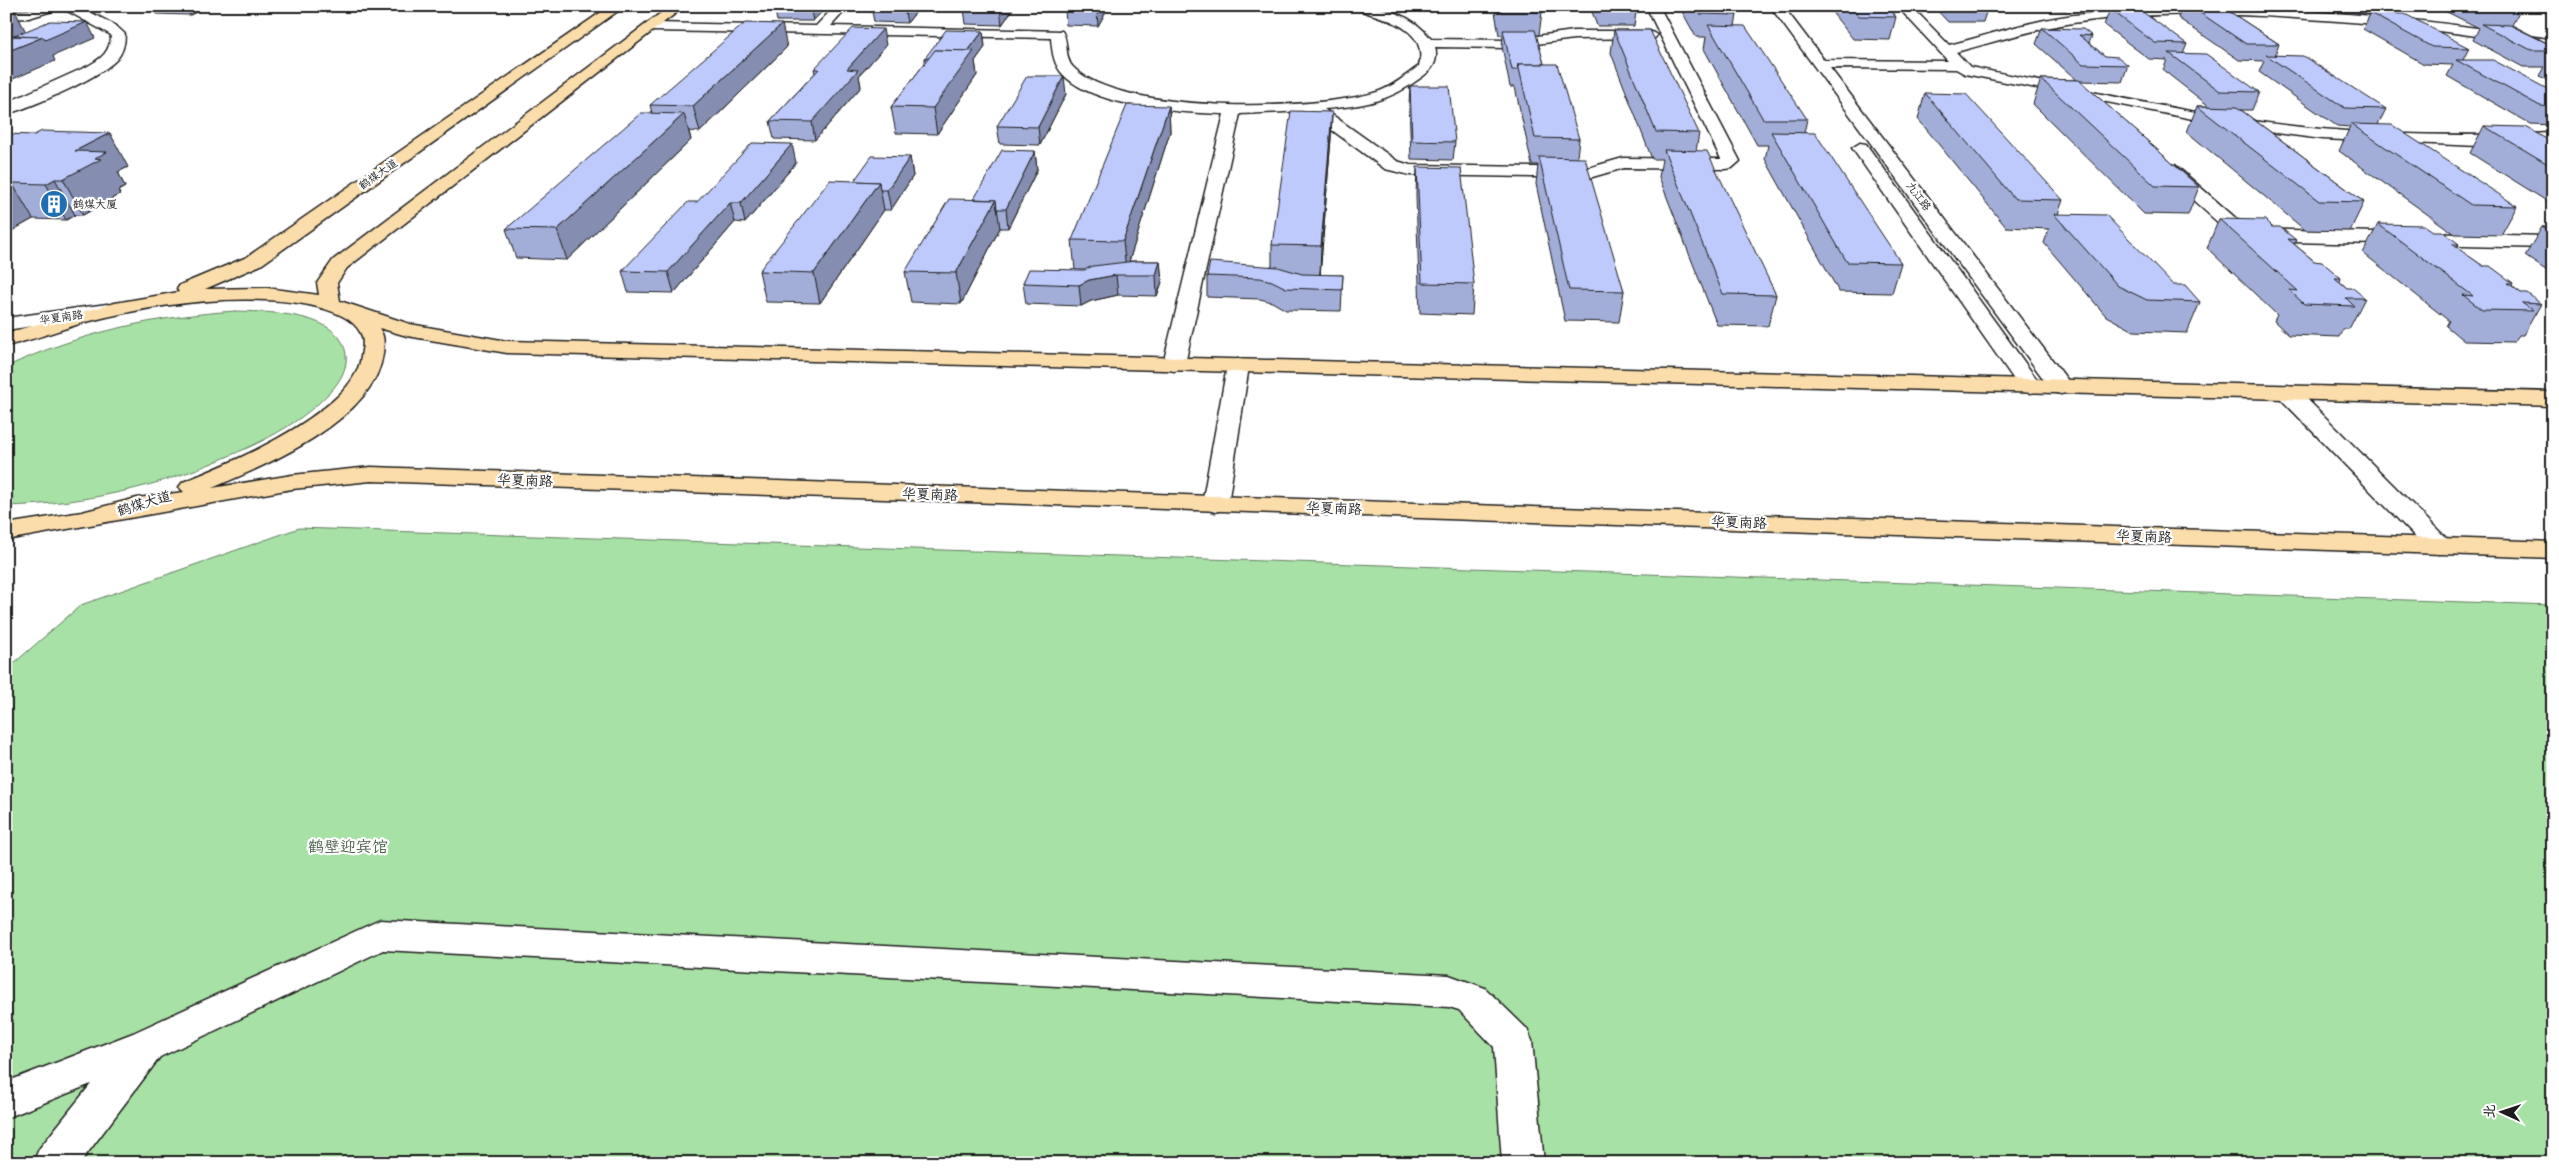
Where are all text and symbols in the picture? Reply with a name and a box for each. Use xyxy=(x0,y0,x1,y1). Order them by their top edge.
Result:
street label: 鹤煤大道 xyxy=(356,156,401,193)
street label: 九江路 xyxy=(1903,179,1935,214)
building icon: 鹤煤大厦 xyxy=(39,189,69,219)
place label: 鹤煤大厦 xyxy=(73,197,117,212)
street label: 华夏南路 xyxy=(38,307,84,328)
street label: 华夏南路 xyxy=(497,470,553,490)
street label: 华夏南路 xyxy=(902,484,958,504)
street label: 鹤煤大道 xyxy=(115,486,173,520)
street label: 华夏南路 xyxy=(1306,498,1362,518)
street label: 华夏南路 xyxy=(1711,512,1767,532)
street label: 华夏南路 xyxy=(2116,526,2172,546)
park label: 鹤壁迎宾馆 xyxy=(308,836,388,857)
north arrow xyxy=(2476,1086,2526,1136)
text: 北 xyxy=(2480,1104,2498,1119)

